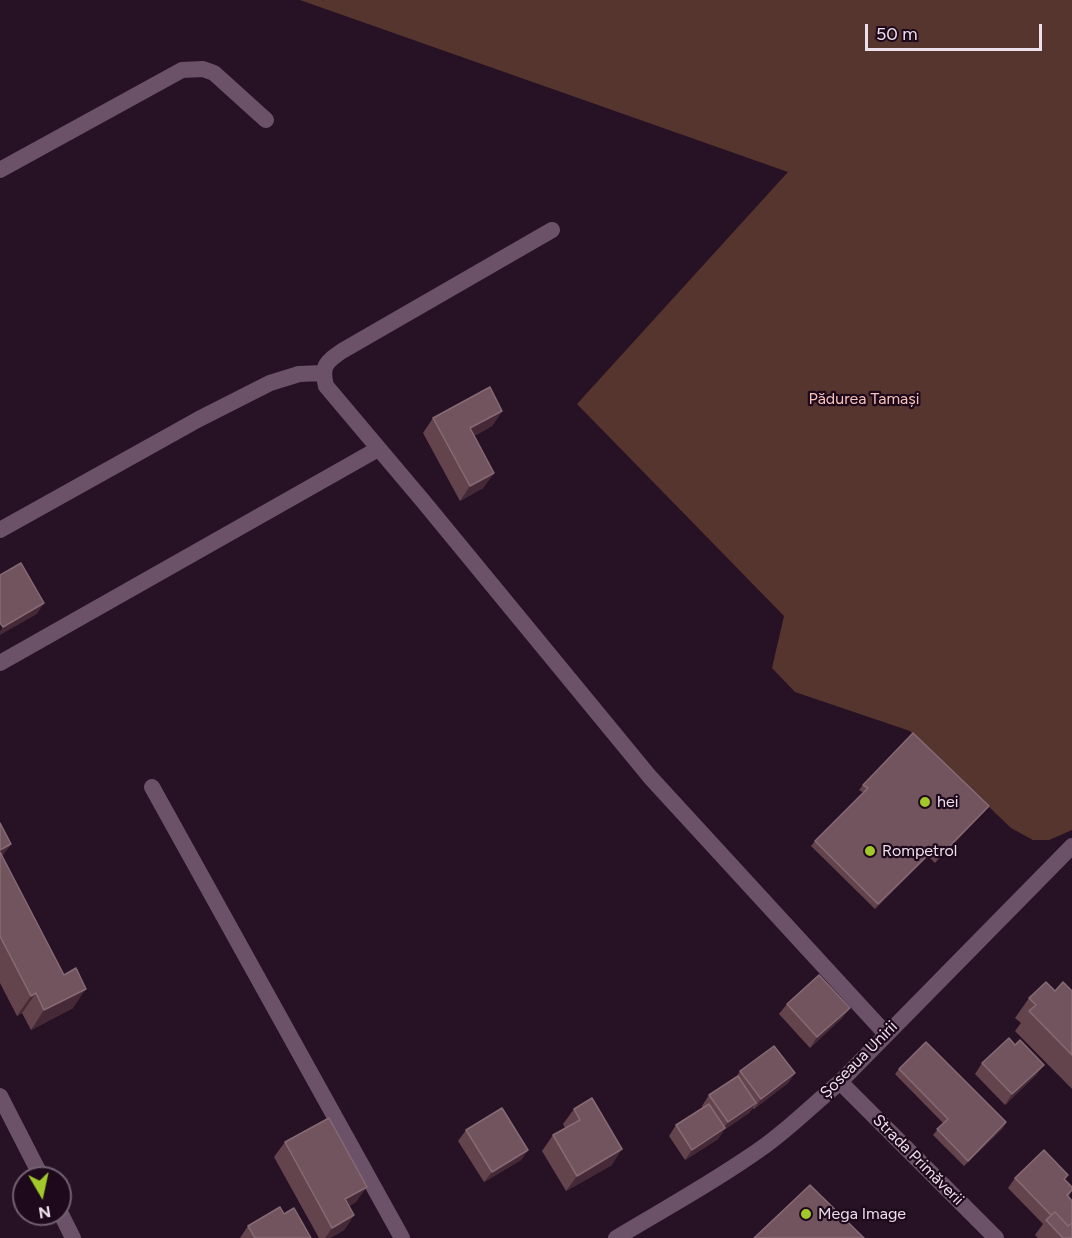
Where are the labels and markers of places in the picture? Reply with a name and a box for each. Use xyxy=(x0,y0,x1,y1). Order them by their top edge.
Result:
place label: hei xyxy=(937,792,958,812)
marker: hei xyxy=(918,795,932,809)
place label: Rompetrol xyxy=(882,841,957,861)
marker: Rompetrol xyxy=(863,844,877,858)
place label: Mega Image xyxy=(818,1204,906,1224)
marker: Mega Image xyxy=(799,1207,813,1221)

